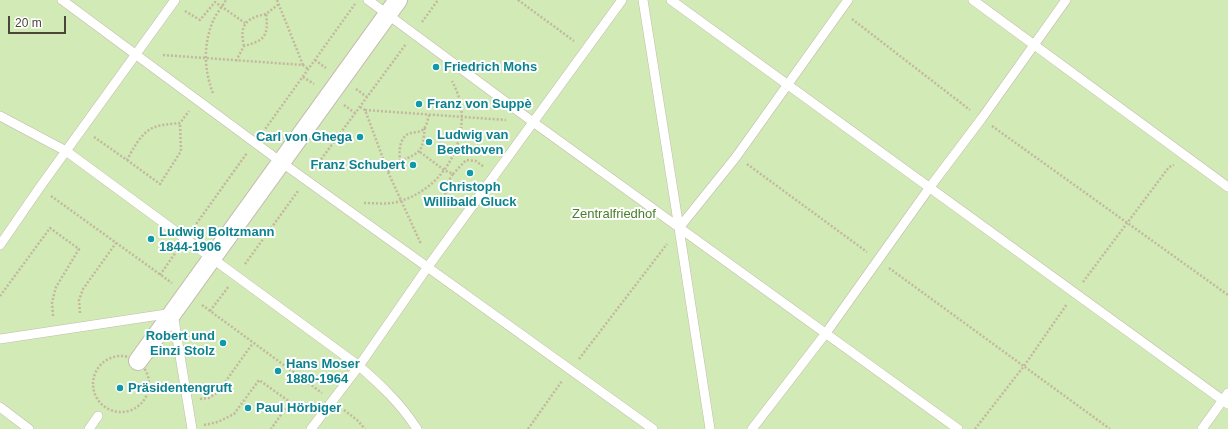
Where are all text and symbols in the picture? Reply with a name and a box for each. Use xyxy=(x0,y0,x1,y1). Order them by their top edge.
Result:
scale bar xyxy=(10,8,68,34)
text: 20 m xyxy=(15,16,42,30)
place label: Friedrich Mohs xyxy=(444,59,537,75)
marker: Friedrich Mohs xyxy=(431,62,441,72)
place label: Franz von Suppè xyxy=(427,96,532,112)
marker: Franz von Suppè xyxy=(414,99,424,109)
place label: Ludwig van Beethoven xyxy=(437,127,508,158)
place label: Carl von Ghega xyxy=(256,129,352,145)
marker: Carl von Ghega xyxy=(355,132,365,142)
marker: Ludwig van Beethoven xyxy=(424,137,434,147)
place label: Franz Schubert xyxy=(310,157,405,173)
marker: Franz Schubert xyxy=(408,160,418,170)
marker: Christoph Willibald Gluck xyxy=(465,168,475,178)
place label: Christoph Willibald Gluck xyxy=(423,179,517,210)
park label: Zentralfriedhof xyxy=(572,206,656,222)
place label: Ludwig Boltzmann 1844-1906 xyxy=(159,224,275,255)
marker: Ludwig Boltzmann 1844-1906 xyxy=(146,234,156,244)
place label: Robert und Einzi Stolz xyxy=(146,328,215,359)
marker: Robert und Einzi Stolz xyxy=(218,338,228,348)
place label: Hans Moser 1880-1964 xyxy=(286,356,360,387)
marker: Hans Moser 1880-1964 xyxy=(273,366,283,376)
place label: Präsidentengruft xyxy=(128,380,232,396)
marker: Präsidentengruft xyxy=(115,383,125,393)
place label: Paul Hörbiger xyxy=(256,400,341,416)
marker: Paul Hörbiger xyxy=(243,403,253,413)

